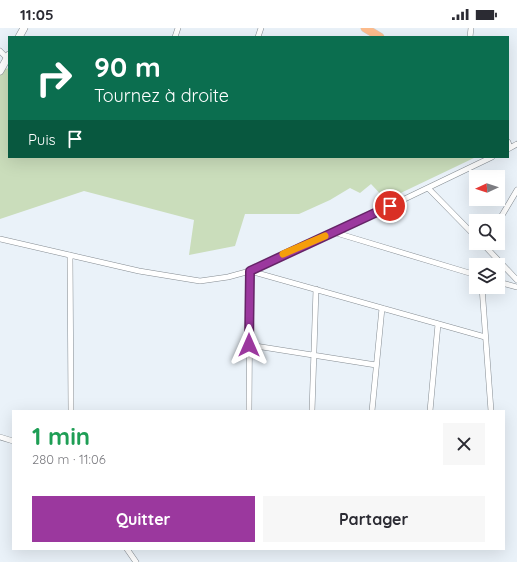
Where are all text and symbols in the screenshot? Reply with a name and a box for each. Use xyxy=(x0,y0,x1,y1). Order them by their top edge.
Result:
text: 11:05 xyxy=(20,5,54,24)
text: 90 m xyxy=(94,49,161,84)
icon: right xyxy=(28,52,80,104)
text: Tournez à droite xyxy=(94,84,229,107)
icon: arrive xyxy=(64,128,86,150)
text: Puis xyxy=(28,130,56,149)
north arrow xyxy=(469,170,505,206)
map controls xyxy=(469,170,505,294)
pin xyxy=(373,189,407,223)
icon: arrive xyxy=(379,195,401,217)
button: search xyxy=(469,214,505,250)
button: layers xyxy=(469,258,505,294)
position arrow xyxy=(228,324,270,366)
text: 1 min xyxy=(32,421,90,451)
button: close xyxy=(443,423,485,465)
text: 280 m · 11:06 xyxy=(32,451,106,467)
button: Quitter xyxy=(32,496,255,542)
button: Partager xyxy=(263,496,485,542)

